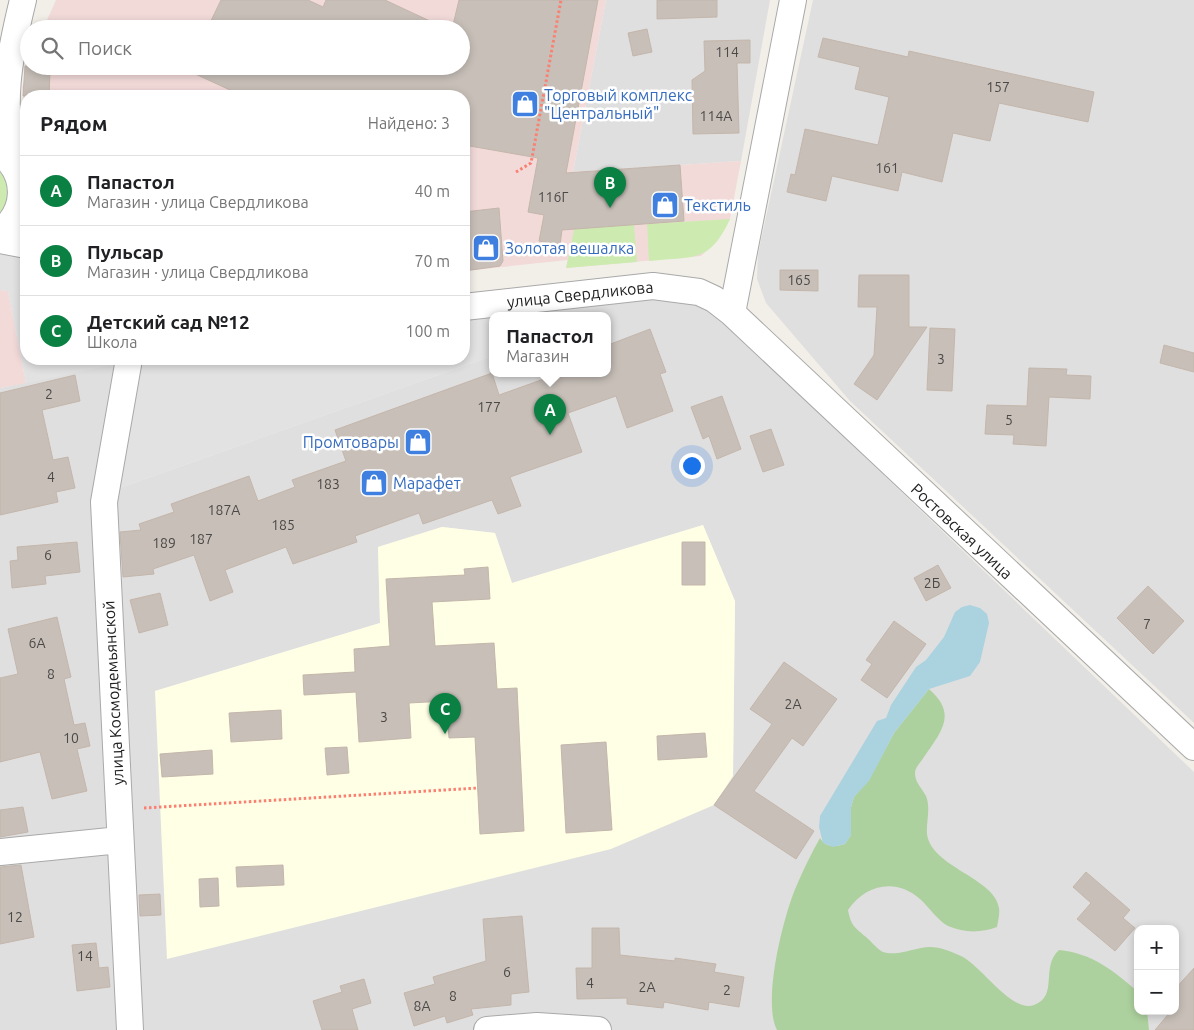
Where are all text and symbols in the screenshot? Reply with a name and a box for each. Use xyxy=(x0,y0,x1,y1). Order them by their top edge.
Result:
search box xyxy=(20,20,470,75)
icon: search xyxy=(38,34,66,62)
text: Поиск xyxy=(78,37,132,59)
house number: 114 xyxy=(715,44,739,60)
house number: 157 xyxy=(986,79,1010,95)
place label: Торговый комплекс "Центральный" xyxy=(544,86,693,122)
shop icon: Торговый комплекс "Центральный" xyxy=(510,89,540,119)
house number: 114А xyxy=(700,108,732,124)
text: Рядом xyxy=(40,111,108,135)
text: Найдено: 3 xyxy=(368,114,450,132)
house number: 161 xyxy=(875,160,899,176)
pin: B xyxy=(594,167,626,208)
text: Папастол xyxy=(87,171,175,193)
text: A xyxy=(50,182,62,200)
text: 40 m xyxy=(414,182,450,200)
house number: 116Г xyxy=(538,189,568,205)
shop icon: Текстиль xyxy=(650,190,680,220)
text: Магазин · улица Свердликова xyxy=(87,193,309,211)
place label: Текстиль xyxy=(684,196,751,214)
shop icon: Золотая вешалка xyxy=(471,233,501,263)
place label: Золотая вешалка xyxy=(505,239,634,257)
text: Пульсар xyxy=(87,241,164,263)
text: B xyxy=(51,252,61,270)
text: 70 m xyxy=(414,252,450,270)
text: Магазин · улица Свердликова xyxy=(87,263,309,281)
house number: 165 xyxy=(787,272,811,288)
street label: улица Свердликова xyxy=(506,277,654,311)
text: Детский сад №12 xyxy=(87,311,250,333)
popup xyxy=(489,312,611,377)
text: C xyxy=(51,322,61,340)
text: 100 m xyxy=(405,322,450,340)
text: Папастол xyxy=(506,325,594,347)
text: Школа xyxy=(87,333,137,351)
text: Магазин xyxy=(506,347,569,365)
house number: 3 xyxy=(937,351,945,367)
house number: 2 xyxy=(45,386,53,402)
pin: A xyxy=(534,394,566,435)
house number: 177 xyxy=(477,399,501,415)
house number: 5 xyxy=(1005,412,1013,428)
shop icon: Промтовары xyxy=(403,427,433,457)
place label: Промтовары xyxy=(303,433,399,451)
your location xyxy=(679,453,705,479)
shop icon: Марафет xyxy=(359,468,389,498)
house number: 4 xyxy=(47,469,55,485)
place label: Марафет xyxy=(393,474,461,492)
house number: 183 xyxy=(316,476,340,492)
street label: Ростовская улица xyxy=(908,480,1016,582)
house number: 187А xyxy=(208,502,240,518)
house number: 185 xyxy=(271,517,295,533)
house number: 187 xyxy=(189,531,213,547)
house number: 189 xyxy=(152,535,176,551)
house number: 6 xyxy=(44,547,52,563)
house number: 2Б xyxy=(924,575,940,591)
street label: улица Космодемьянской xyxy=(99,600,127,786)
house number: 7 xyxy=(1143,616,1151,632)
house number: 6А xyxy=(29,635,46,651)
house number: 8 xyxy=(47,666,55,682)
pin: C xyxy=(429,693,461,734)
house number: 2А xyxy=(785,696,802,712)
house number: 3 xyxy=(380,709,388,725)
house number: 10 xyxy=(63,730,79,746)
house number: 12 xyxy=(7,909,23,925)
map controls xyxy=(1134,925,1179,1015)
button: + xyxy=(1134,925,1179,970)
house number: 14 xyxy=(77,948,93,964)
house number: 6 xyxy=(503,964,511,980)
button: − xyxy=(1134,970,1179,1015)
house number: 4 xyxy=(586,975,594,991)
house number: 2А xyxy=(639,979,656,995)
house number: 2 xyxy=(723,982,731,998)
house number: 8 xyxy=(449,988,457,1004)
house number: 8А xyxy=(414,998,431,1014)

